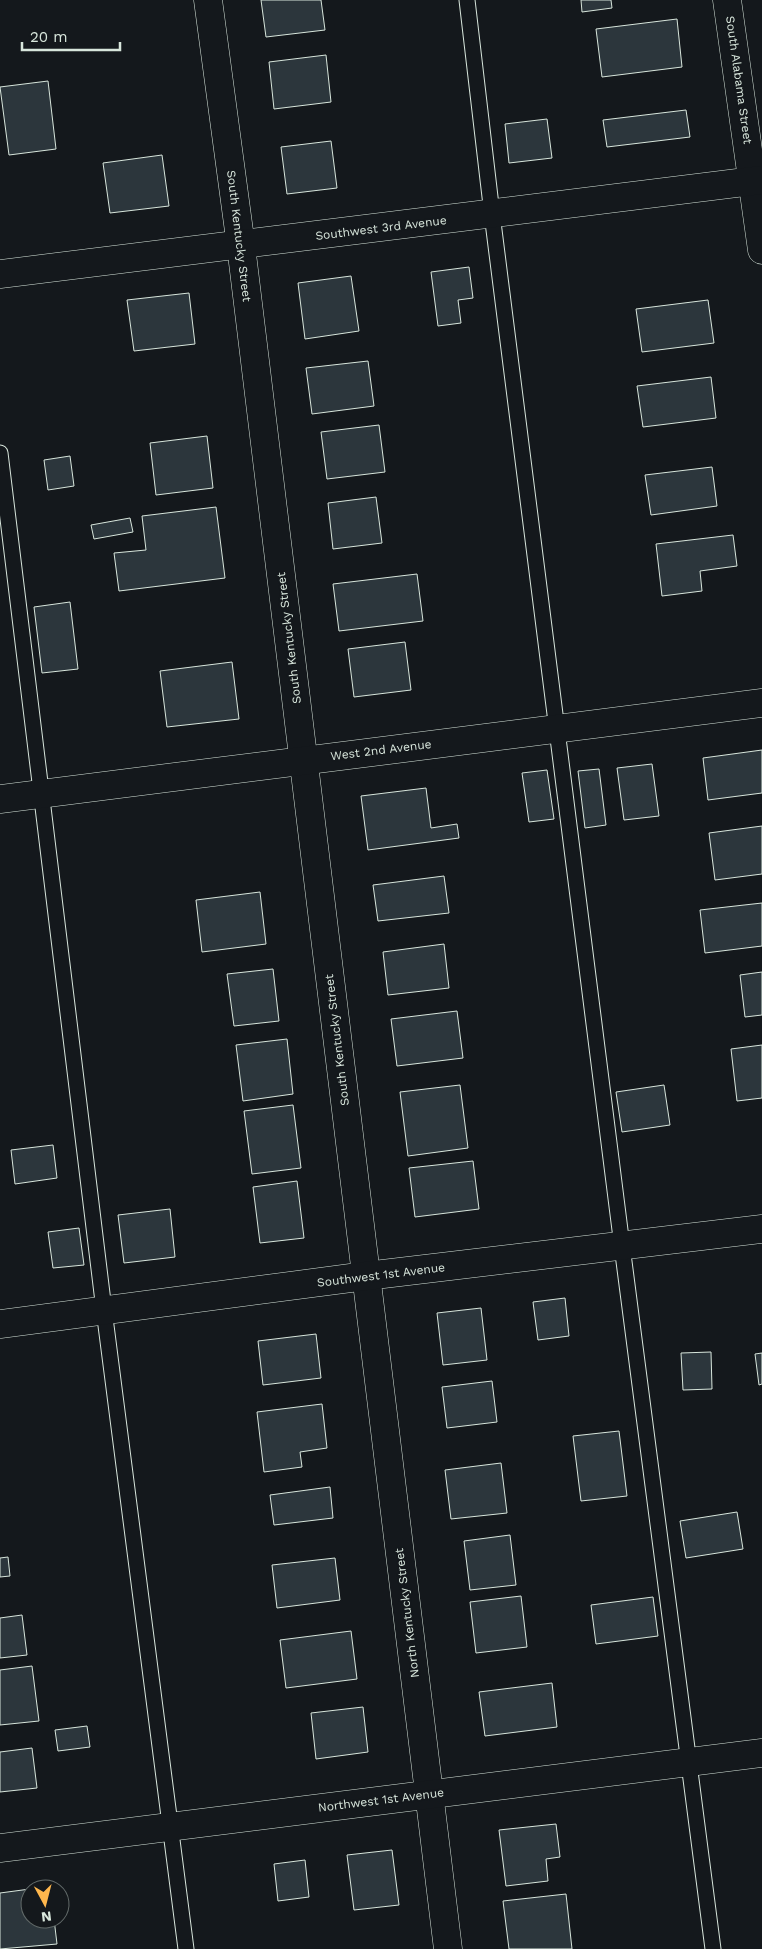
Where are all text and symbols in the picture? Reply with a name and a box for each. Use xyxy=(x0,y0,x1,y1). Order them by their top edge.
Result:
street label: South Alabama Street xyxy=(723,15,755,145)
scale bar xyxy=(22,20,120,52)
text: 20 m xyxy=(30,28,68,46)
street label: South Kentucky Street xyxy=(224,169,254,303)
street label: Southwest 3rd Avenue xyxy=(315,213,448,243)
street label: South Kentucky Street xyxy=(274,571,304,705)
street label: West 2nd Avenue xyxy=(330,737,432,763)
street label: South Kentucky Street xyxy=(322,973,352,1107)
street label: Southwest 1st Avenue xyxy=(316,1260,446,1290)
street label: North Kentucky Street xyxy=(392,1547,422,1679)
street label: Northwest 1st Avenue xyxy=(317,1785,445,1815)
north arrow xyxy=(20,1879,70,1929)
text: N xyxy=(40,1908,53,1925)

